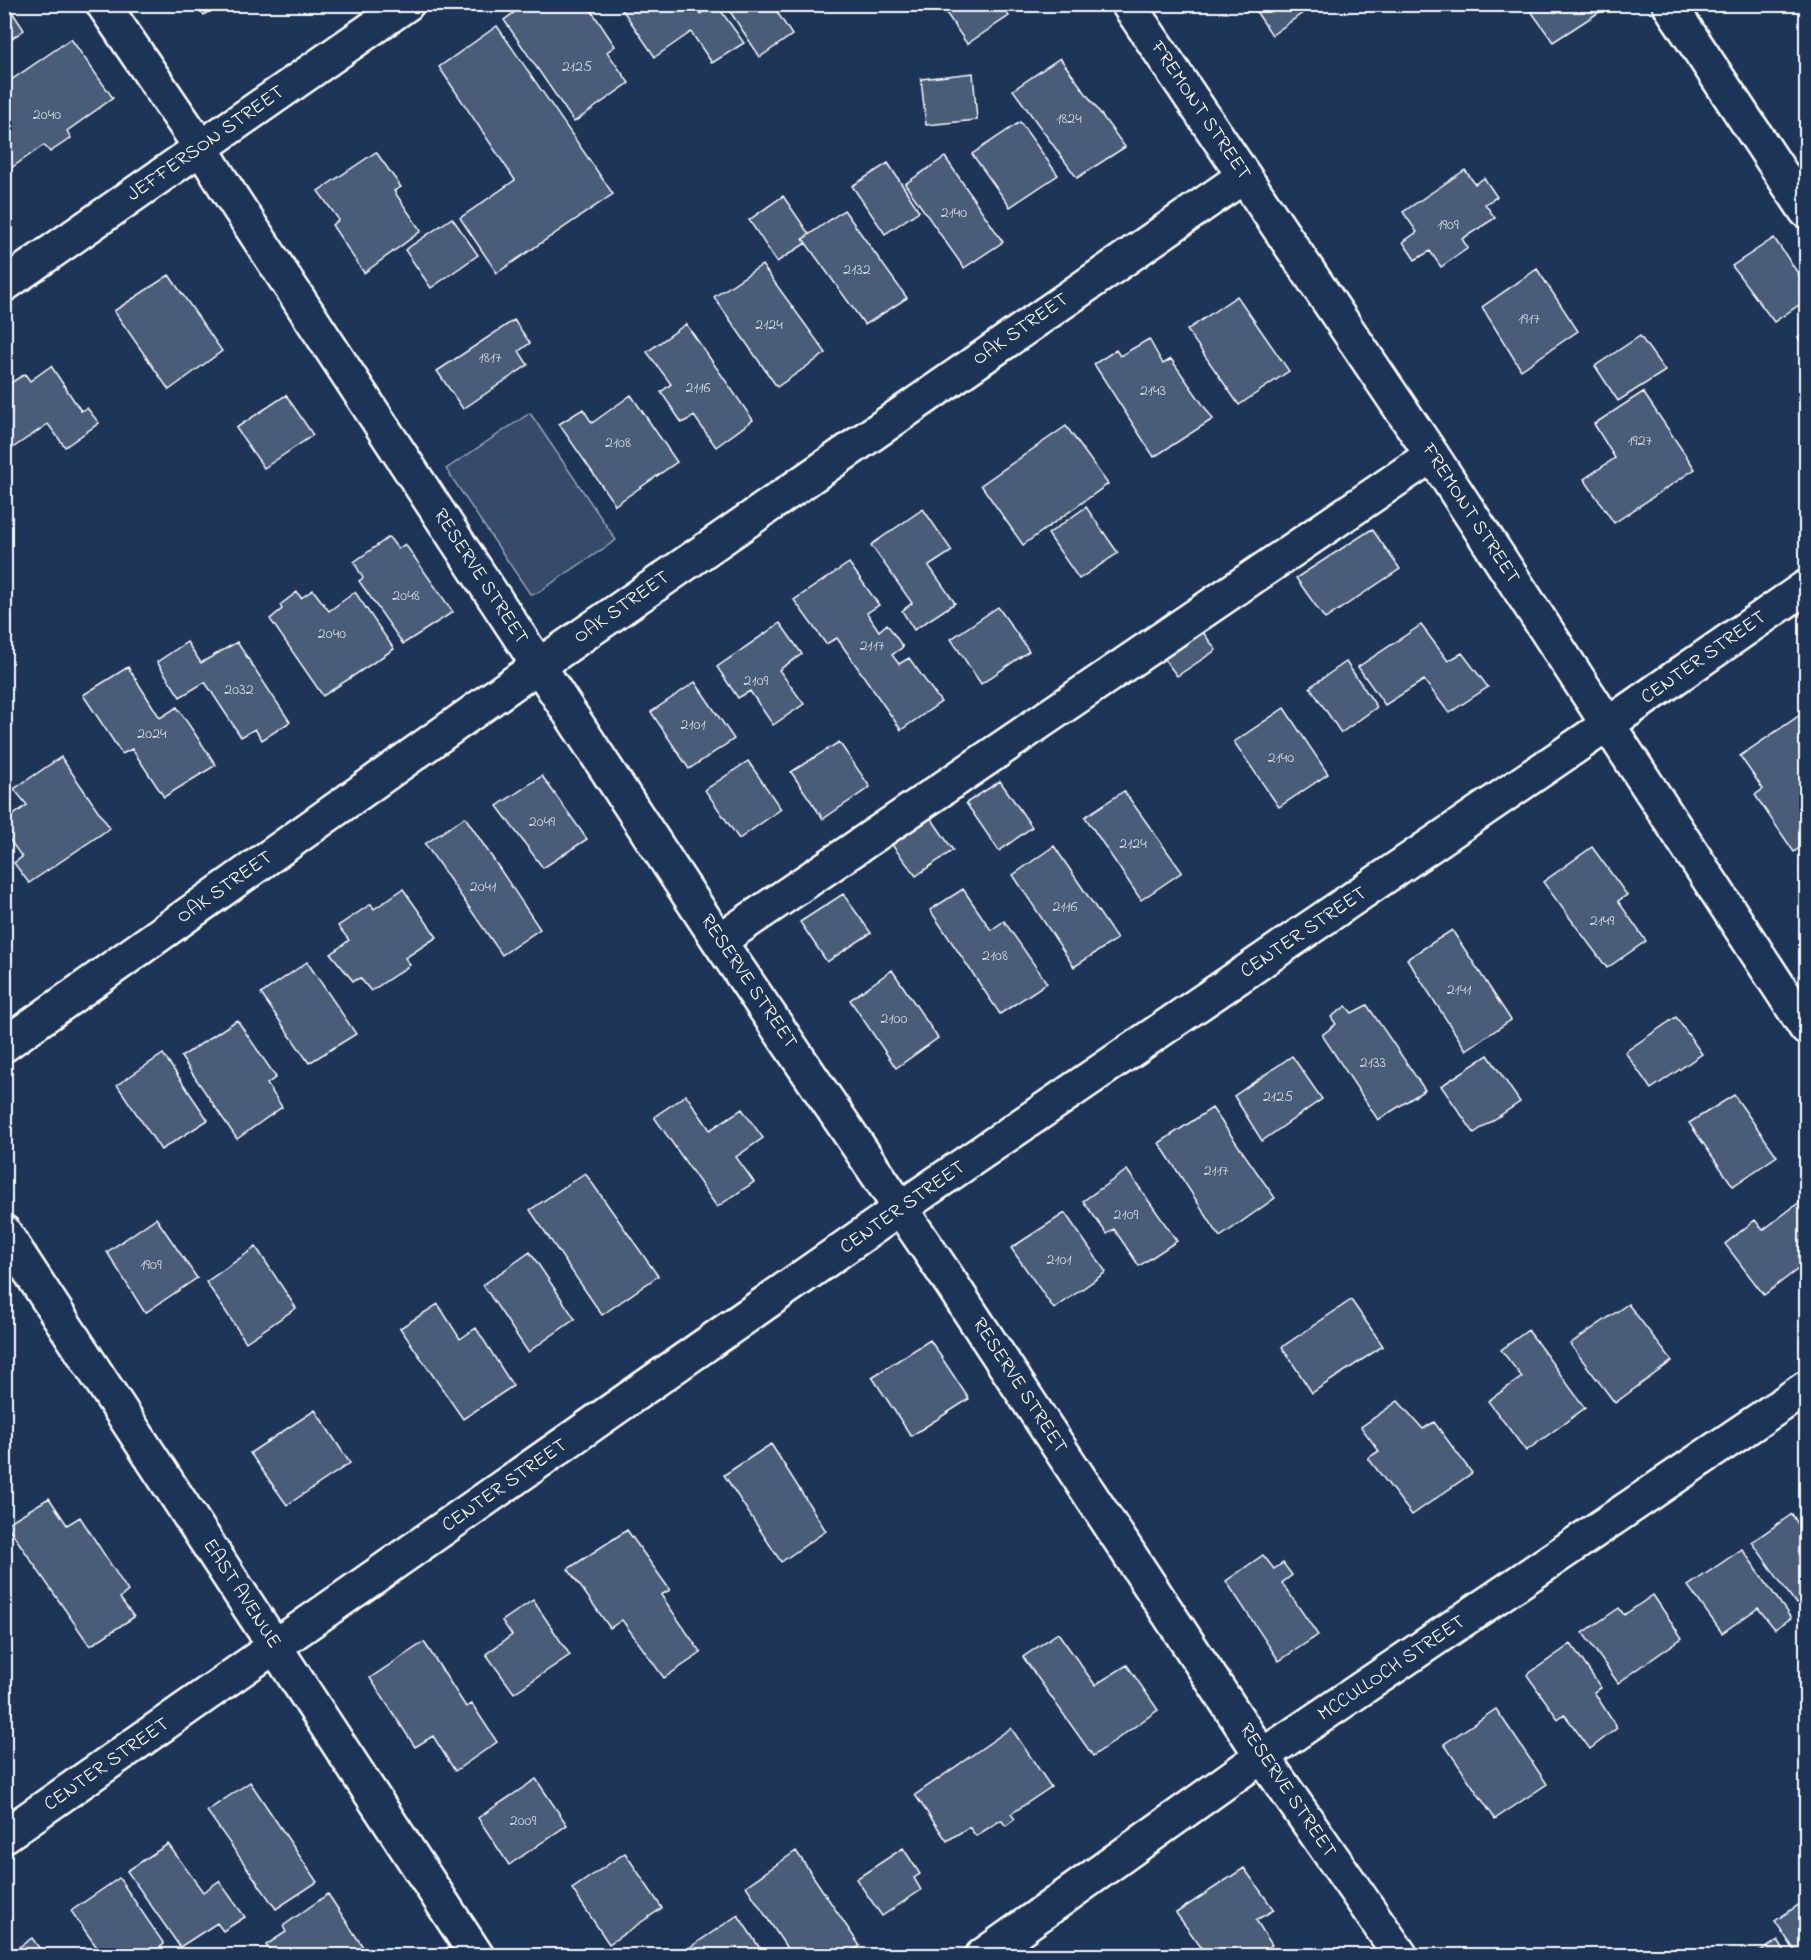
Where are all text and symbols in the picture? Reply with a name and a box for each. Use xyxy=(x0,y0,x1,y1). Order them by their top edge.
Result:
street label: FREMONT STREET xyxy=(1142,35,1257,186)
house number: 2125 xyxy=(562,55,592,79)
street label: JEFFERSON STREET xyxy=(121,79,291,209)
house number: 2040 xyxy=(33,103,61,127)
house number: 1824 xyxy=(1056,107,1082,131)
house number: 2140 xyxy=(941,201,967,225)
house number: 1909 xyxy=(1437,213,1459,237)
house number: 2132 xyxy=(843,258,871,282)
street label: OAK STREET xyxy=(967,286,1075,374)
house number: 1917 xyxy=(1518,307,1540,331)
house number: 2124 xyxy=(755,313,783,337)
house number: 1817 xyxy=(479,346,502,370)
house number: 2116 xyxy=(685,376,711,400)
house number: 2143 xyxy=(1140,379,1166,403)
house number: 1927 xyxy=(1628,429,1653,453)
house number: 2108 xyxy=(605,431,631,455)
street label: FREMONT STREET xyxy=(1413,437,1526,590)
street label: RESERVE STREET xyxy=(425,503,535,651)
street label: OAK STREET xyxy=(568,564,676,652)
house number: 2048 xyxy=(392,584,420,608)
street label: CENTER STREET xyxy=(1635,604,1773,712)
house number: 2040 xyxy=(318,622,346,646)
house number: 2117 xyxy=(860,634,885,658)
house number: 2109 xyxy=(744,669,769,693)
house number: 2032 xyxy=(224,678,254,702)
house number: 2101 xyxy=(680,713,706,737)
house number: 2024 xyxy=(137,722,167,746)
house number: 2140 xyxy=(1268,746,1294,770)
house number: 2049 xyxy=(529,810,555,834)
house number: 2124 xyxy=(1119,832,1147,856)
street label: OAK STREET xyxy=(171,844,279,932)
house number: 2041 xyxy=(470,875,496,899)
street label: CENTER STREET xyxy=(1235,880,1373,986)
house number: 2116 xyxy=(1052,895,1078,919)
street label: RESERVE STREET xyxy=(692,909,804,1055)
house number: 2149 xyxy=(1590,909,1614,933)
house number: 2108 xyxy=(982,944,1008,968)
house number: 2141 xyxy=(1447,978,1471,1002)
house number: 2100 xyxy=(881,1007,908,1031)
house number: 2133 xyxy=(1360,1051,1386,1075)
house number: 2125 xyxy=(1263,1085,1293,1109)
street label: CENTER STREET xyxy=(834,1154,972,1262)
house number: 2117 xyxy=(1204,1159,1229,1183)
house number: 2109 xyxy=(1114,1203,1139,1227)
house number: 2101 xyxy=(1046,1248,1072,1272)
house number: 1909 xyxy=(140,1253,162,1277)
street label: RESERVE STREET xyxy=(964,1312,1074,1460)
street label: CENTER STREET xyxy=(436,1432,574,1540)
street label: EAST AVENUE xyxy=(195,1533,287,1655)
street label: MCCULLOCH STREET xyxy=(1312,1609,1472,1729)
street label: CENTER STREET xyxy=(38,1711,176,1819)
street label: RESERVE STREET xyxy=(1231,1718,1343,1864)
house number: 2009 xyxy=(510,1809,536,1833)

